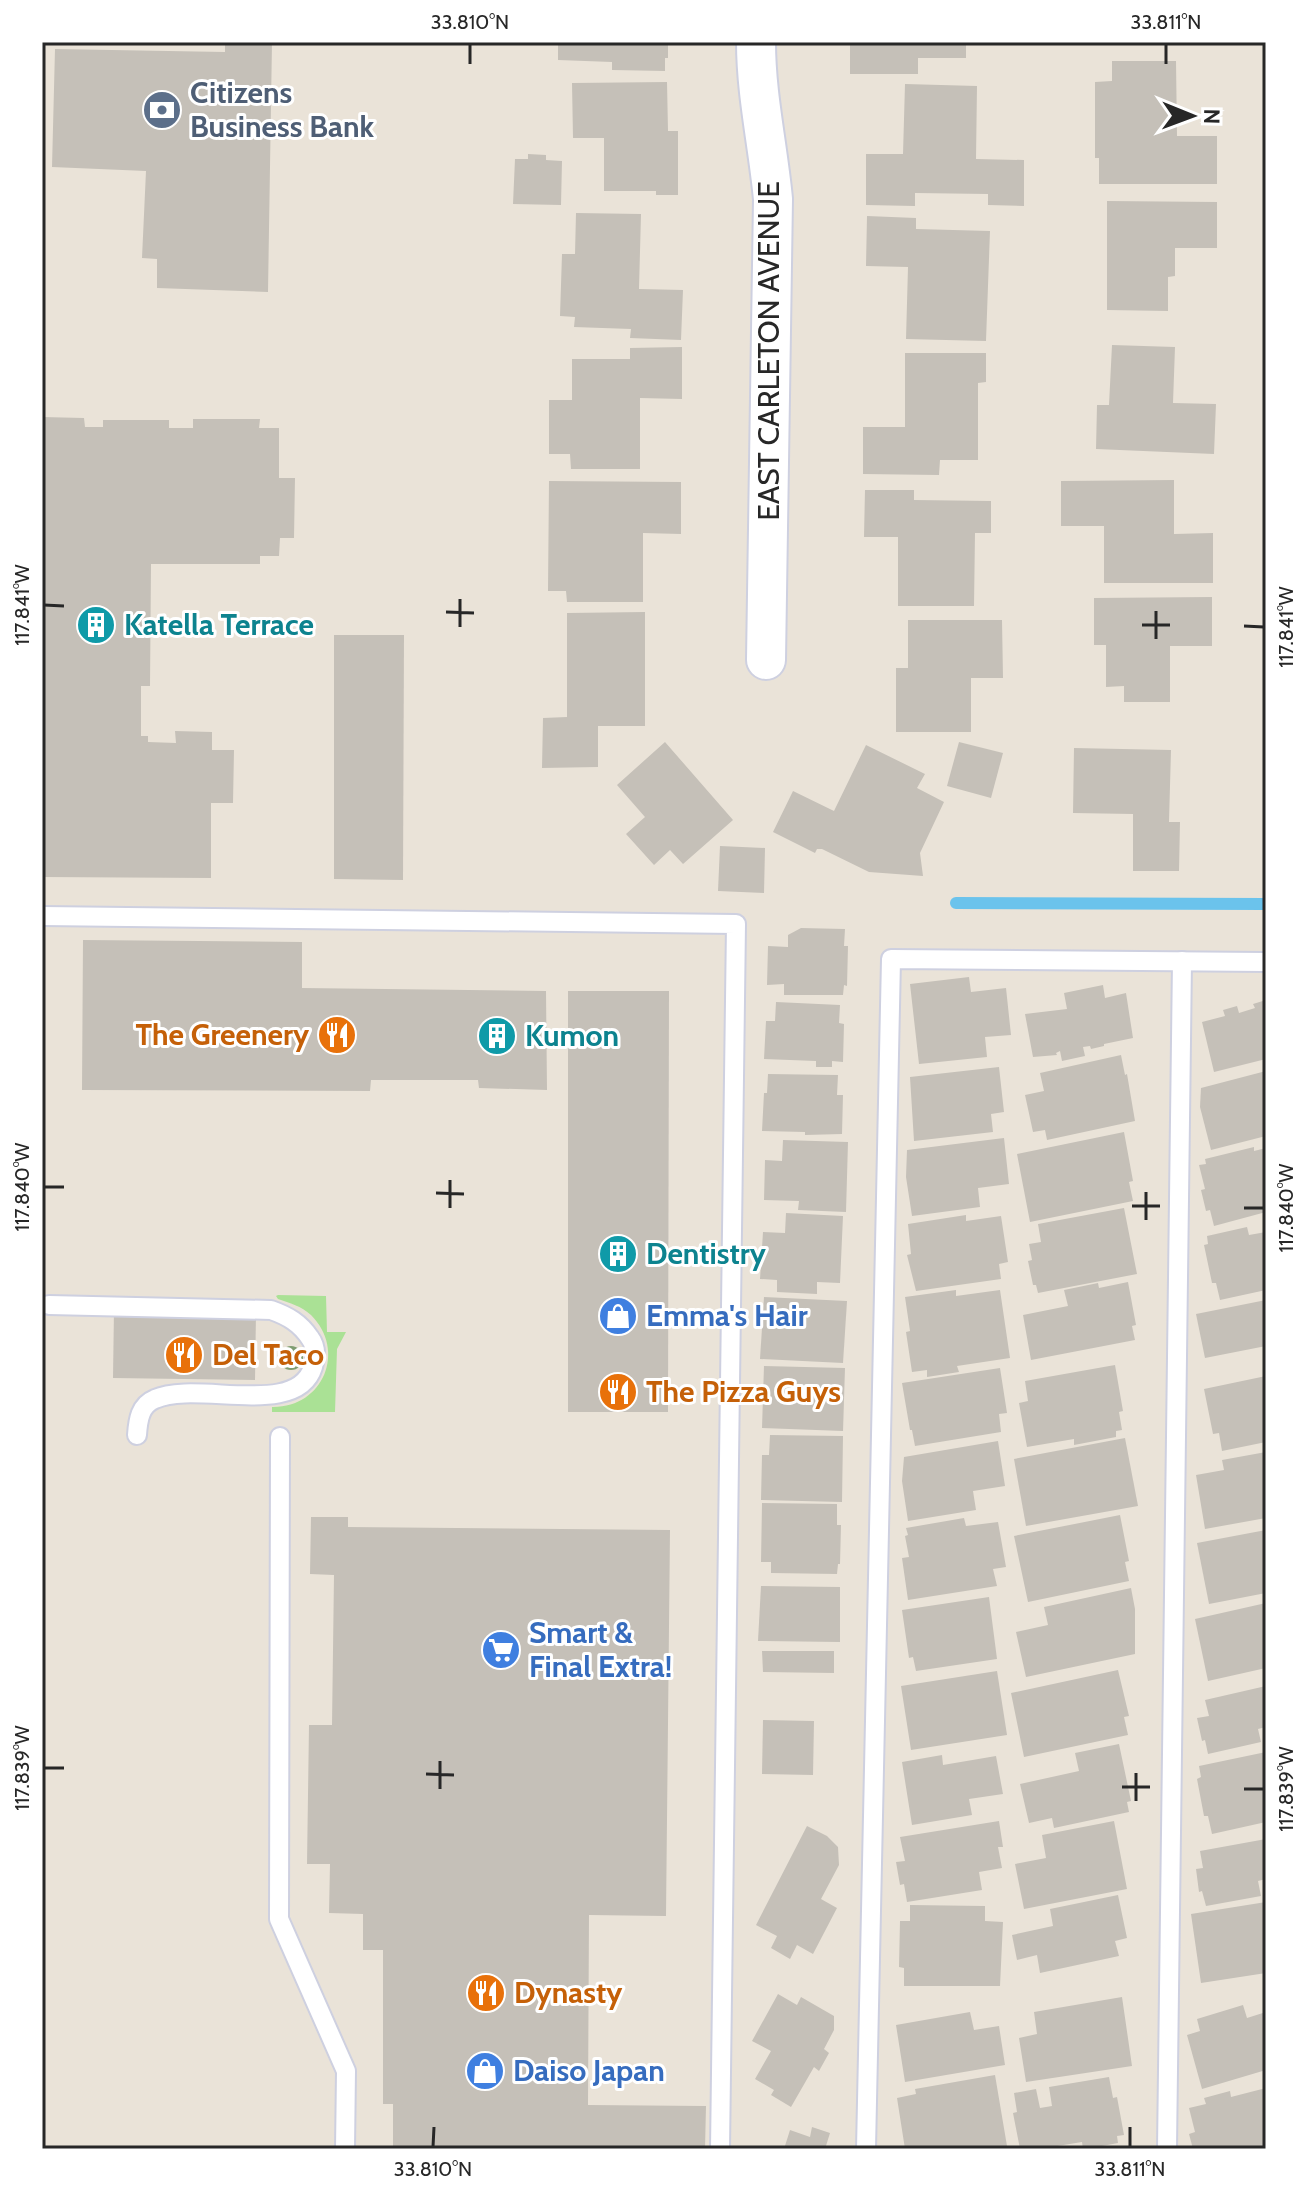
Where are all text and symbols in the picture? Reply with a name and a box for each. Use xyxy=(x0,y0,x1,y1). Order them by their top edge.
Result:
text: 33.810°N xyxy=(431,10,509,34)
text: 33.811°N xyxy=(1131,10,1201,34)
place label: Citizens Business Bank xyxy=(190,74,374,145)
north arrow xyxy=(1152,76,1232,156)
bank icon: Citizens Business Bank xyxy=(141,89,183,131)
text: N xyxy=(1198,108,1225,124)
street label: EAST CARLETON AVENUE xyxy=(750,181,787,521)
text: 117.841°W xyxy=(10,564,34,646)
text: 117.841°W xyxy=(1274,586,1298,668)
building icon: Katella Terrace xyxy=(75,604,117,646)
place label: Katella Terrace xyxy=(124,606,314,643)
restaurant icon: The Greenery xyxy=(316,1014,358,1056)
building icon: Kumon xyxy=(476,1015,518,1057)
place label: The Greenery xyxy=(136,1016,310,1053)
place label: Kumon xyxy=(525,1017,619,1054)
text: 117.840°W xyxy=(10,1142,34,1231)
text: 117.840°W xyxy=(1274,1163,1298,1252)
building icon: Dentistry xyxy=(597,1233,639,1275)
place label: Dentistry xyxy=(646,1235,767,1272)
shop icon: Emma's Hair xyxy=(597,1295,639,1337)
place label: Emma's Hair xyxy=(646,1297,808,1334)
restaurant icon: Del Taco xyxy=(163,1334,205,1376)
place label: Del Taco xyxy=(212,1336,324,1373)
restaurant icon: The Pizza Guys xyxy=(597,1371,639,1413)
place label: The Pizza Guys xyxy=(646,1373,841,1410)
place label: Smart & Final Extra! xyxy=(529,1614,672,1685)
supermarket icon: Smart & Final Extra! xyxy=(480,1629,522,1671)
text: 117.839°W xyxy=(10,1725,34,1811)
text: 117.839°W xyxy=(1274,1746,1298,1832)
restaurant icon: Dynasty xyxy=(465,1972,507,2014)
place label: Dynasty xyxy=(514,1974,623,2011)
shop icon: Daiso Japan xyxy=(464,2050,506,2092)
place label: Daiso Japan xyxy=(513,2052,665,2089)
text: 33.810°N xyxy=(394,2157,472,2181)
text: 33.811°N xyxy=(1095,2157,1165,2181)

